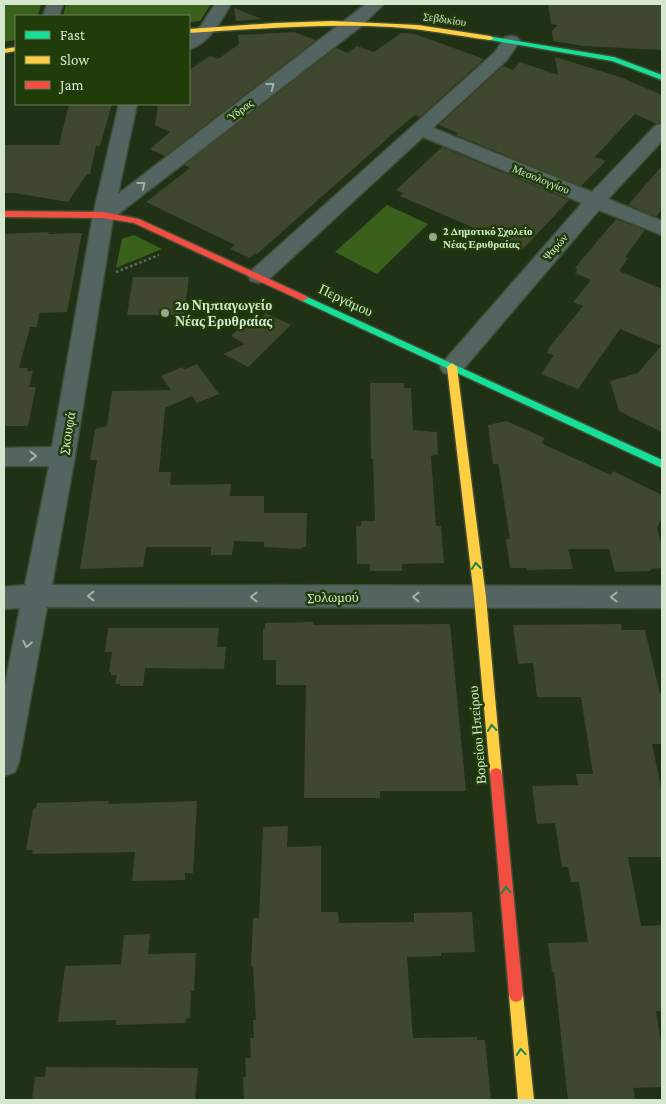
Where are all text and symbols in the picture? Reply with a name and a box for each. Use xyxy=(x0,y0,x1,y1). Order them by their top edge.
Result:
street label: Σεβδικίου xyxy=(423,10,468,28)
legend xyxy=(15,15,190,105)
text: Fast xyxy=(60,27,86,43)
text: Slow xyxy=(60,52,90,68)
text: Jam xyxy=(58,77,83,94)
one-way arrow xyxy=(265,83,275,92)
street label: Ύδρας xyxy=(224,96,256,124)
street label: Μεσολογγίου xyxy=(511,162,572,196)
one-way arrow xyxy=(136,182,145,190)
place label: 2 Δημοτικό Σχολείο Νέας Ερυθραίας xyxy=(443,225,533,251)
marker: 2 Δημοτικό Σχολείο Νέας Ερυθραίας xyxy=(427,231,439,243)
street label: Ψαρών xyxy=(540,231,570,263)
street label: Περγάμου xyxy=(316,281,376,320)
place label: 2ο Νηπιαγωγείο Νέας Ερυθραίας xyxy=(175,297,273,329)
marker: 2ο Νηπιαγωγείο Νέας Ερυθραίας xyxy=(159,307,171,319)
street label: Σκουφά xyxy=(55,410,79,455)
one-way arrow xyxy=(30,451,37,461)
one-way arrow xyxy=(471,562,482,570)
street label: Σολωμού xyxy=(307,589,359,605)
one-way arrow xyxy=(87,591,94,601)
one-way arrow xyxy=(249,592,257,602)
one-way arrow xyxy=(412,592,420,602)
one-way arrow xyxy=(609,592,617,602)
one-way arrow xyxy=(22,640,32,648)
street label: Βορείου Ηπείρου xyxy=(465,685,489,785)
one-way arrow xyxy=(487,724,498,732)
one-way arrow xyxy=(501,886,512,894)
one-way arrow xyxy=(516,1047,527,1055)

